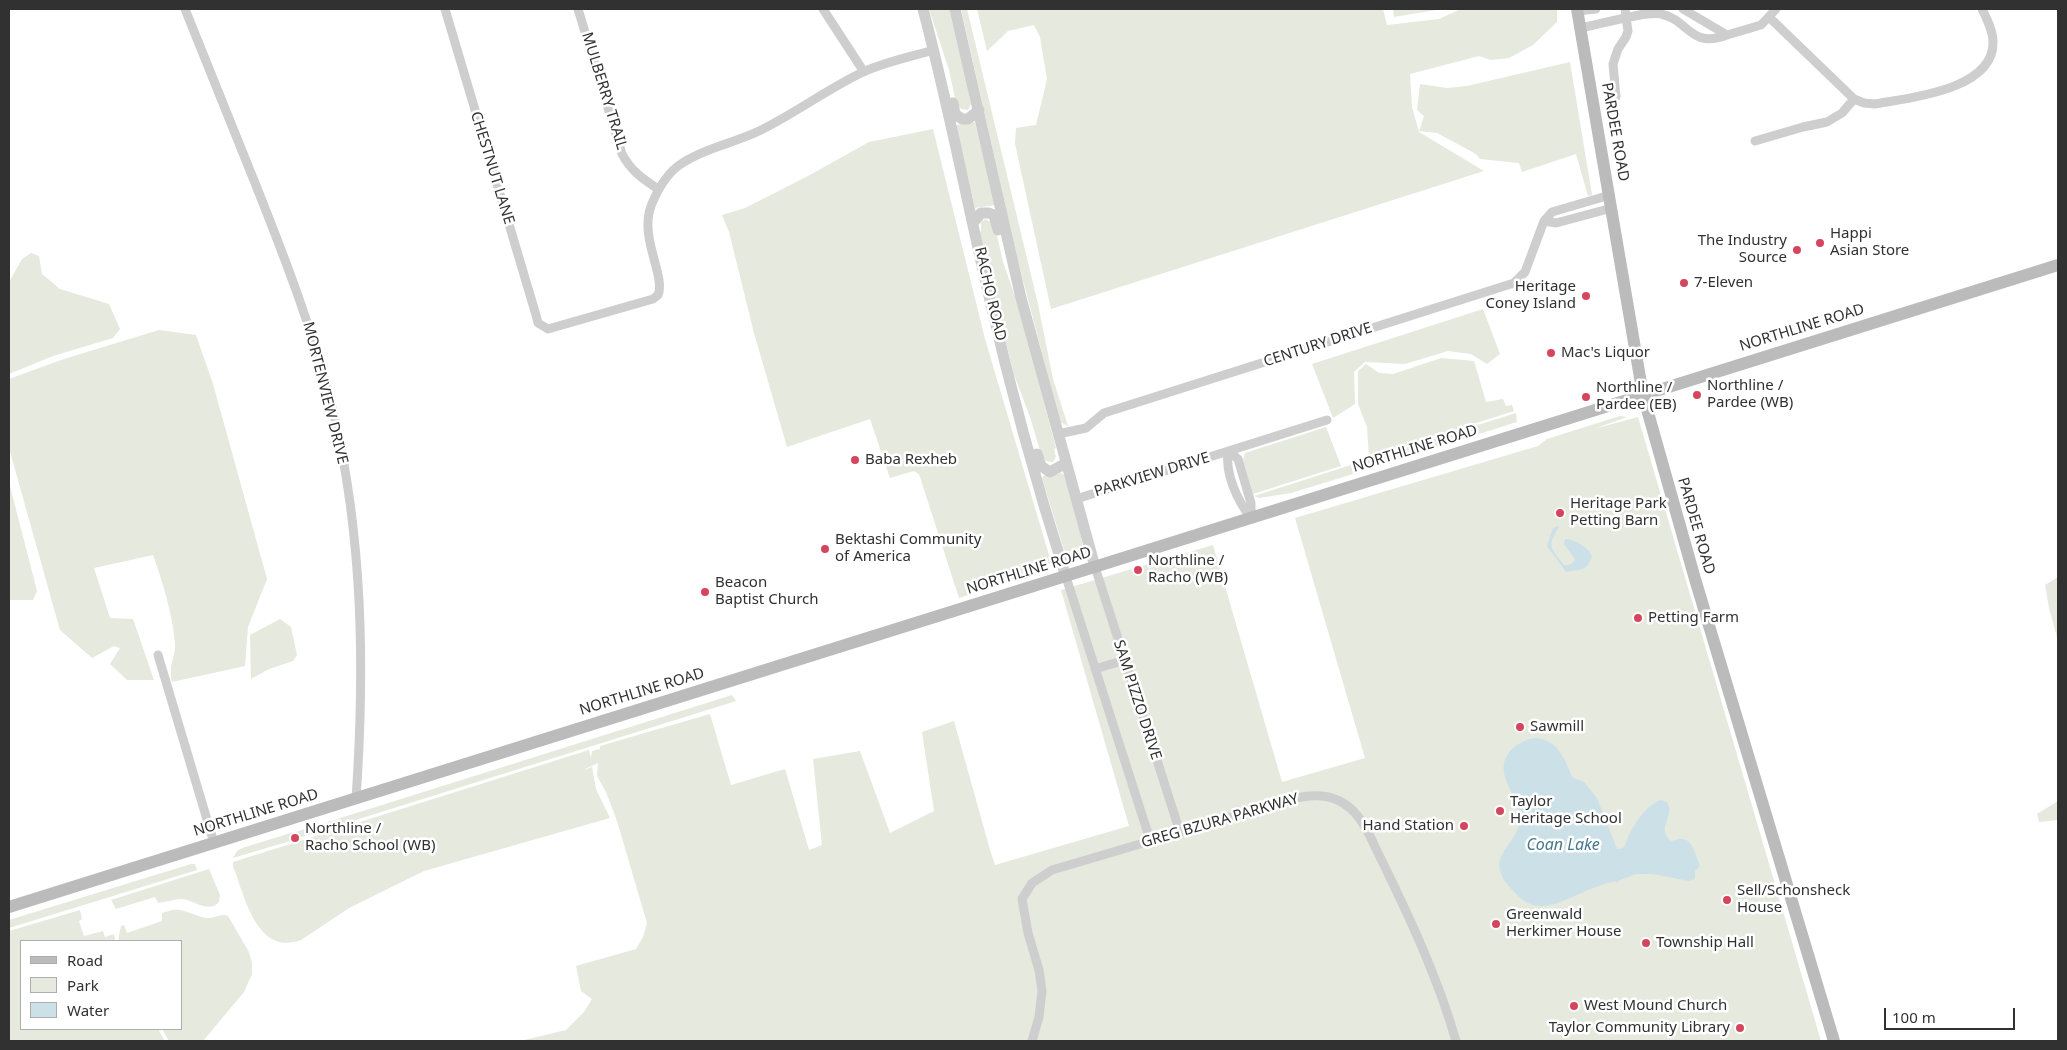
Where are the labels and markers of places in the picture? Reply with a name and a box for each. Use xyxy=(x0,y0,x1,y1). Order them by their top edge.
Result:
place label: Happi Asian Store xyxy=(1830,225,1909,260)
place label: The Industry Source xyxy=(1698,232,1787,267)
marker: Happi Asian Store xyxy=(1814,237,1826,249)
marker: The Industry Source xyxy=(1791,244,1803,256)
place label: 7-Eleven xyxy=(1694,274,1753,292)
marker: 7-Eleven xyxy=(1678,277,1690,289)
place label: Heritage Coney Island xyxy=(1485,278,1576,313)
marker: Heritage Coney Island xyxy=(1580,290,1592,302)
place label: Mac's Liquor xyxy=(1561,344,1650,362)
marker: Mac's Liquor xyxy=(1545,347,1557,359)
place label: Northline / Pardee (WB) xyxy=(1707,377,1793,412)
place label: Northline / Pardee (EB) xyxy=(1596,379,1677,414)
marker: Northline / Pardee (WB) xyxy=(1691,389,1703,401)
marker: Northline / Pardee (EB) xyxy=(1580,391,1592,403)
place label: Baba Rexheb xyxy=(865,451,957,469)
marker: Baba Rexheb xyxy=(849,454,861,466)
place label: Heritage Park Petting Barn xyxy=(1570,495,1667,530)
marker: Heritage Park Petting Barn xyxy=(1554,507,1566,519)
place label: Bektashi Community of America xyxy=(835,531,981,566)
marker: Bektashi Community of America xyxy=(819,543,831,555)
place label: Northline / Racho (WB) xyxy=(1148,552,1228,587)
marker: Northline / Racho (WB) xyxy=(1132,564,1144,576)
place label: Beacon Baptist Church xyxy=(715,574,819,609)
marker: Beacon Baptist Church xyxy=(699,586,711,598)
place label: Petting Farm xyxy=(1648,609,1739,627)
marker: Petting Farm xyxy=(1632,612,1644,624)
place label: Sawmill xyxy=(1530,718,1584,736)
marker: Sawmill xyxy=(1514,721,1526,733)
place label: Taylor Heritage School xyxy=(1510,793,1622,828)
marker: Taylor Heritage School xyxy=(1494,805,1506,817)
place label: Hand Station xyxy=(1362,817,1454,835)
place label: Northline / Racho School (WB) xyxy=(305,820,436,855)
marker: Hand Station xyxy=(1458,820,1470,832)
marker: Northline / Racho School (WB) xyxy=(289,832,301,844)
place label: Sell/Schonsheck House xyxy=(1737,882,1850,917)
marker: Sell/Schonsheck House xyxy=(1721,894,1733,906)
place label: Greenwald Herkimer House xyxy=(1506,906,1621,941)
marker: Greenwald Herkimer House xyxy=(1490,918,1502,930)
place label: Township Hall xyxy=(1656,934,1754,952)
marker: Township Hall xyxy=(1640,937,1652,949)
place label: West Mound Church xyxy=(1584,997,1727,1015)
marker: West Mound Church xyxy=(1568,1000,1580,1012)
place label: Taylor Community Library xyxy=(1549,1019,1730,1037)
marker: Taylor Community Library xyxy=(1734,1022,1746,1034)

